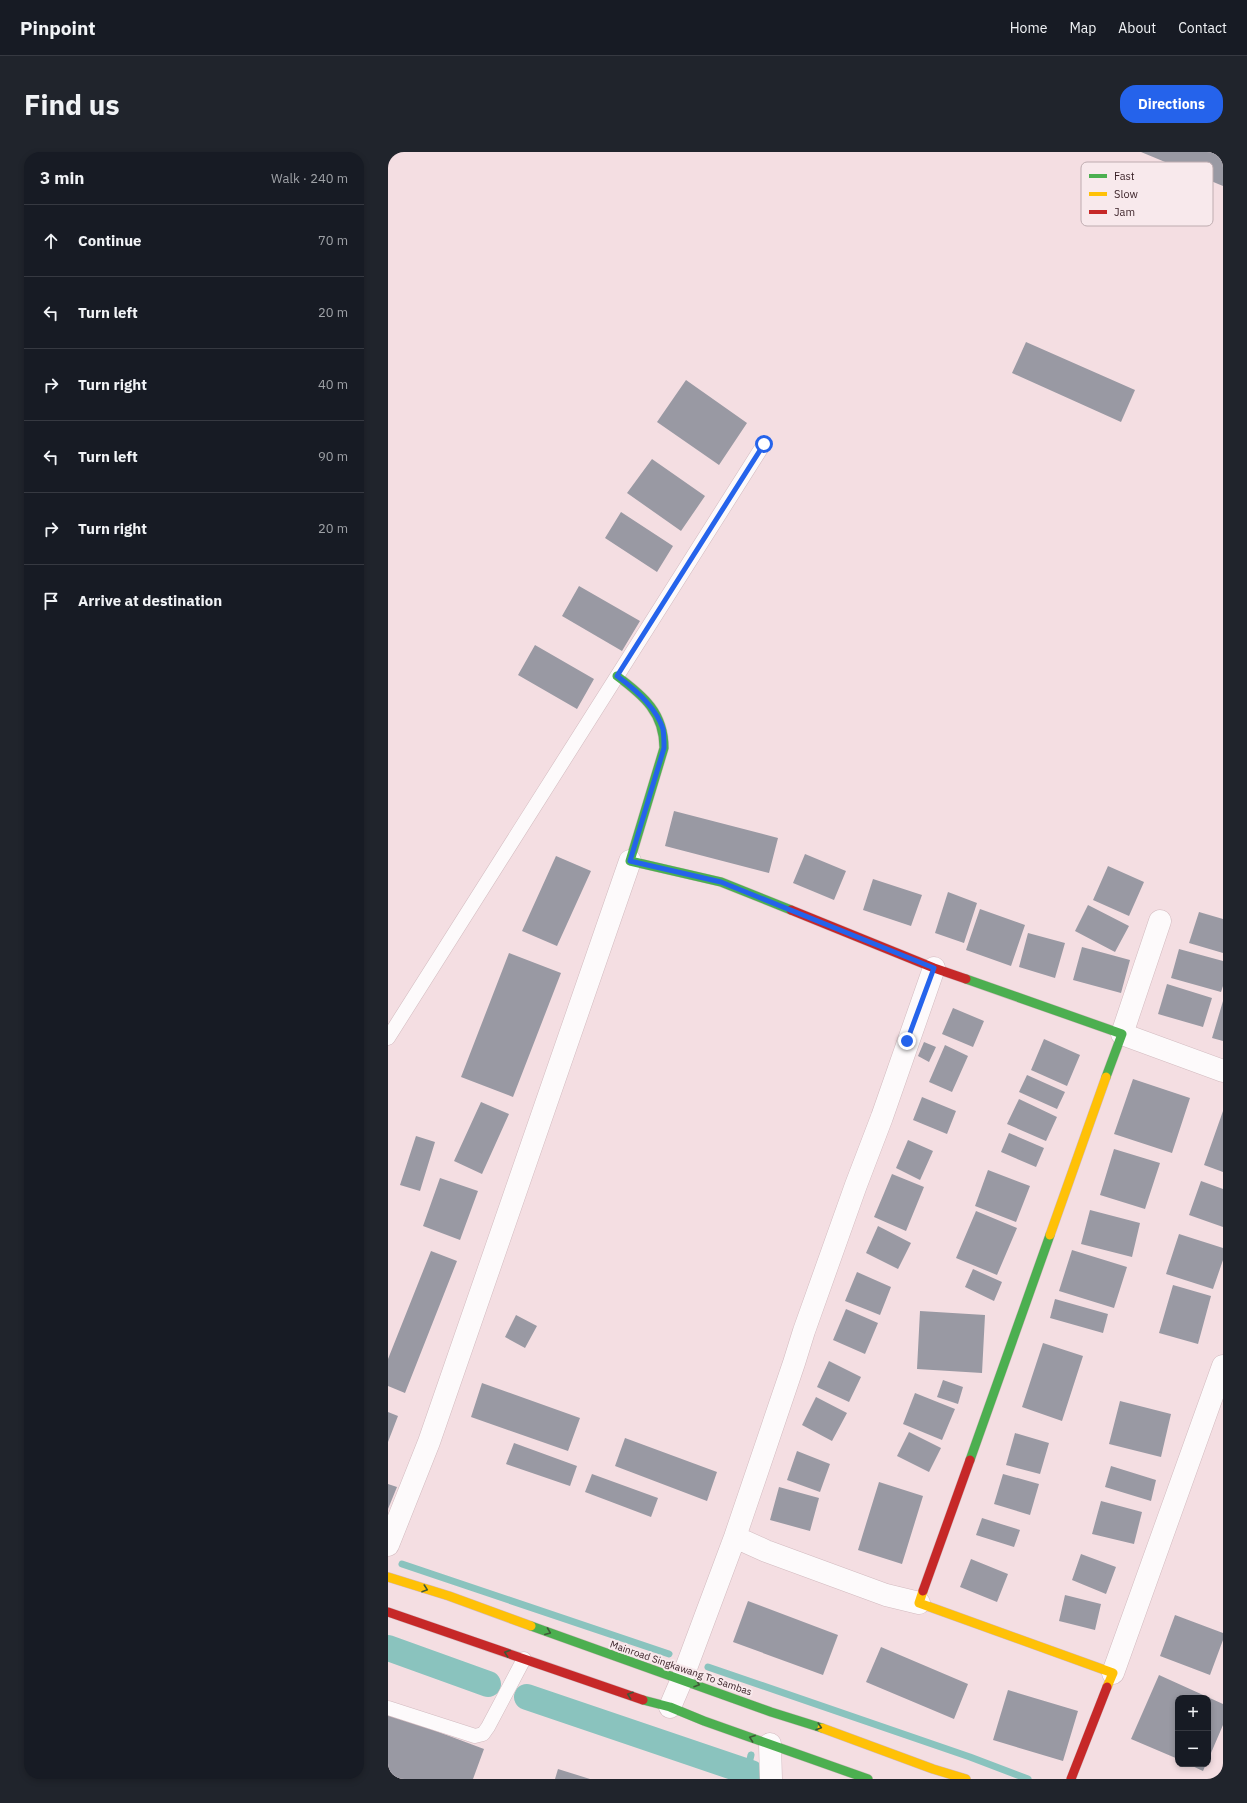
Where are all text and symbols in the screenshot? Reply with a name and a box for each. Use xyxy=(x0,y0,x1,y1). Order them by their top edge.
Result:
text: Pinpoint xyxy=(20,16,96,40)
text: Home xyxy=(1010,19,1047,37)
text: Map xyxy=(1069,19,1096,37)
text: About xyxy=(1118,19,1156,37)
text: Contact xyxy=(1178,19,1227,37)
button: Directions xyxy=(1120,85,1223,123)
text: Find us xyxy=(24,86,120,123)
legend xyxy=(1081,162,1213,226)
text: 3 min xyxy=(40,167,84,189)
text: Fast xyxy=(1114,169,1135,183)
text: Walk · 240 m xyxy=(271,170,348,187)
text: Slow xyxy=(1114,187,1138,201)
text: Jam xyxy=(1114,205,1135,219)
icon: ahead xyxy=(40,230,62,252)
text: Continue xyxy=(78,231,142,250)
text: 70 m xyxy=(318,232,348,249)
icon: left xyxy=(40,302,62,324)
text: Turn left xyxy=(78,303,138,322)
text: 20 m xyxy=(318,304,348,321)
icon: right xyxy=(40,374,62,396)
text: Turn right xyxy=(78,375,147,394)
text: 40 m xyxy=(318,376,348,393)
route start xyxy=(755,435,773,453)
icon: left xyxy=(40,446,62,468)
text: Turn left xyxy=(78,447,138,466)
text: 90 m xyxy=(318,448,348,465)
icon: right xyxy=(40,518,62,540)
text: Turn right xyxy=(78,519,147,538)
text: 20 m xyxy=(318,520,348,537)
icon: arrive xyxy=(40,590,62,612)
text: Arrive at destination xyxy=(78,591,222,610)
route end xyxy=(898,1032,916,1050)
one-way arrow xyxy=(422,1584,429,1592)
one-way arrow xyxy=(543,1627,551,1635)
street label: Mainroad Singkawang To Sambas xyxy=(608,1638,754,1698)
one-way arrow xyxy=(503,1649,510,1657)
one-way arrow xyxy=(693,1680,700,1688)
one-way arrow xyxy=(626,1691,633,1700)
map controls xyxy=(1175,1695,1211,1767)
button: + xyxy=(1175,1695,1211,1731)
one-way arrow xyxy=(816,1722,823,1731)
button: − xyxy=(1175,1731,1211,1767)
one-way arrow xyxy=(749,1734,756,1743)

